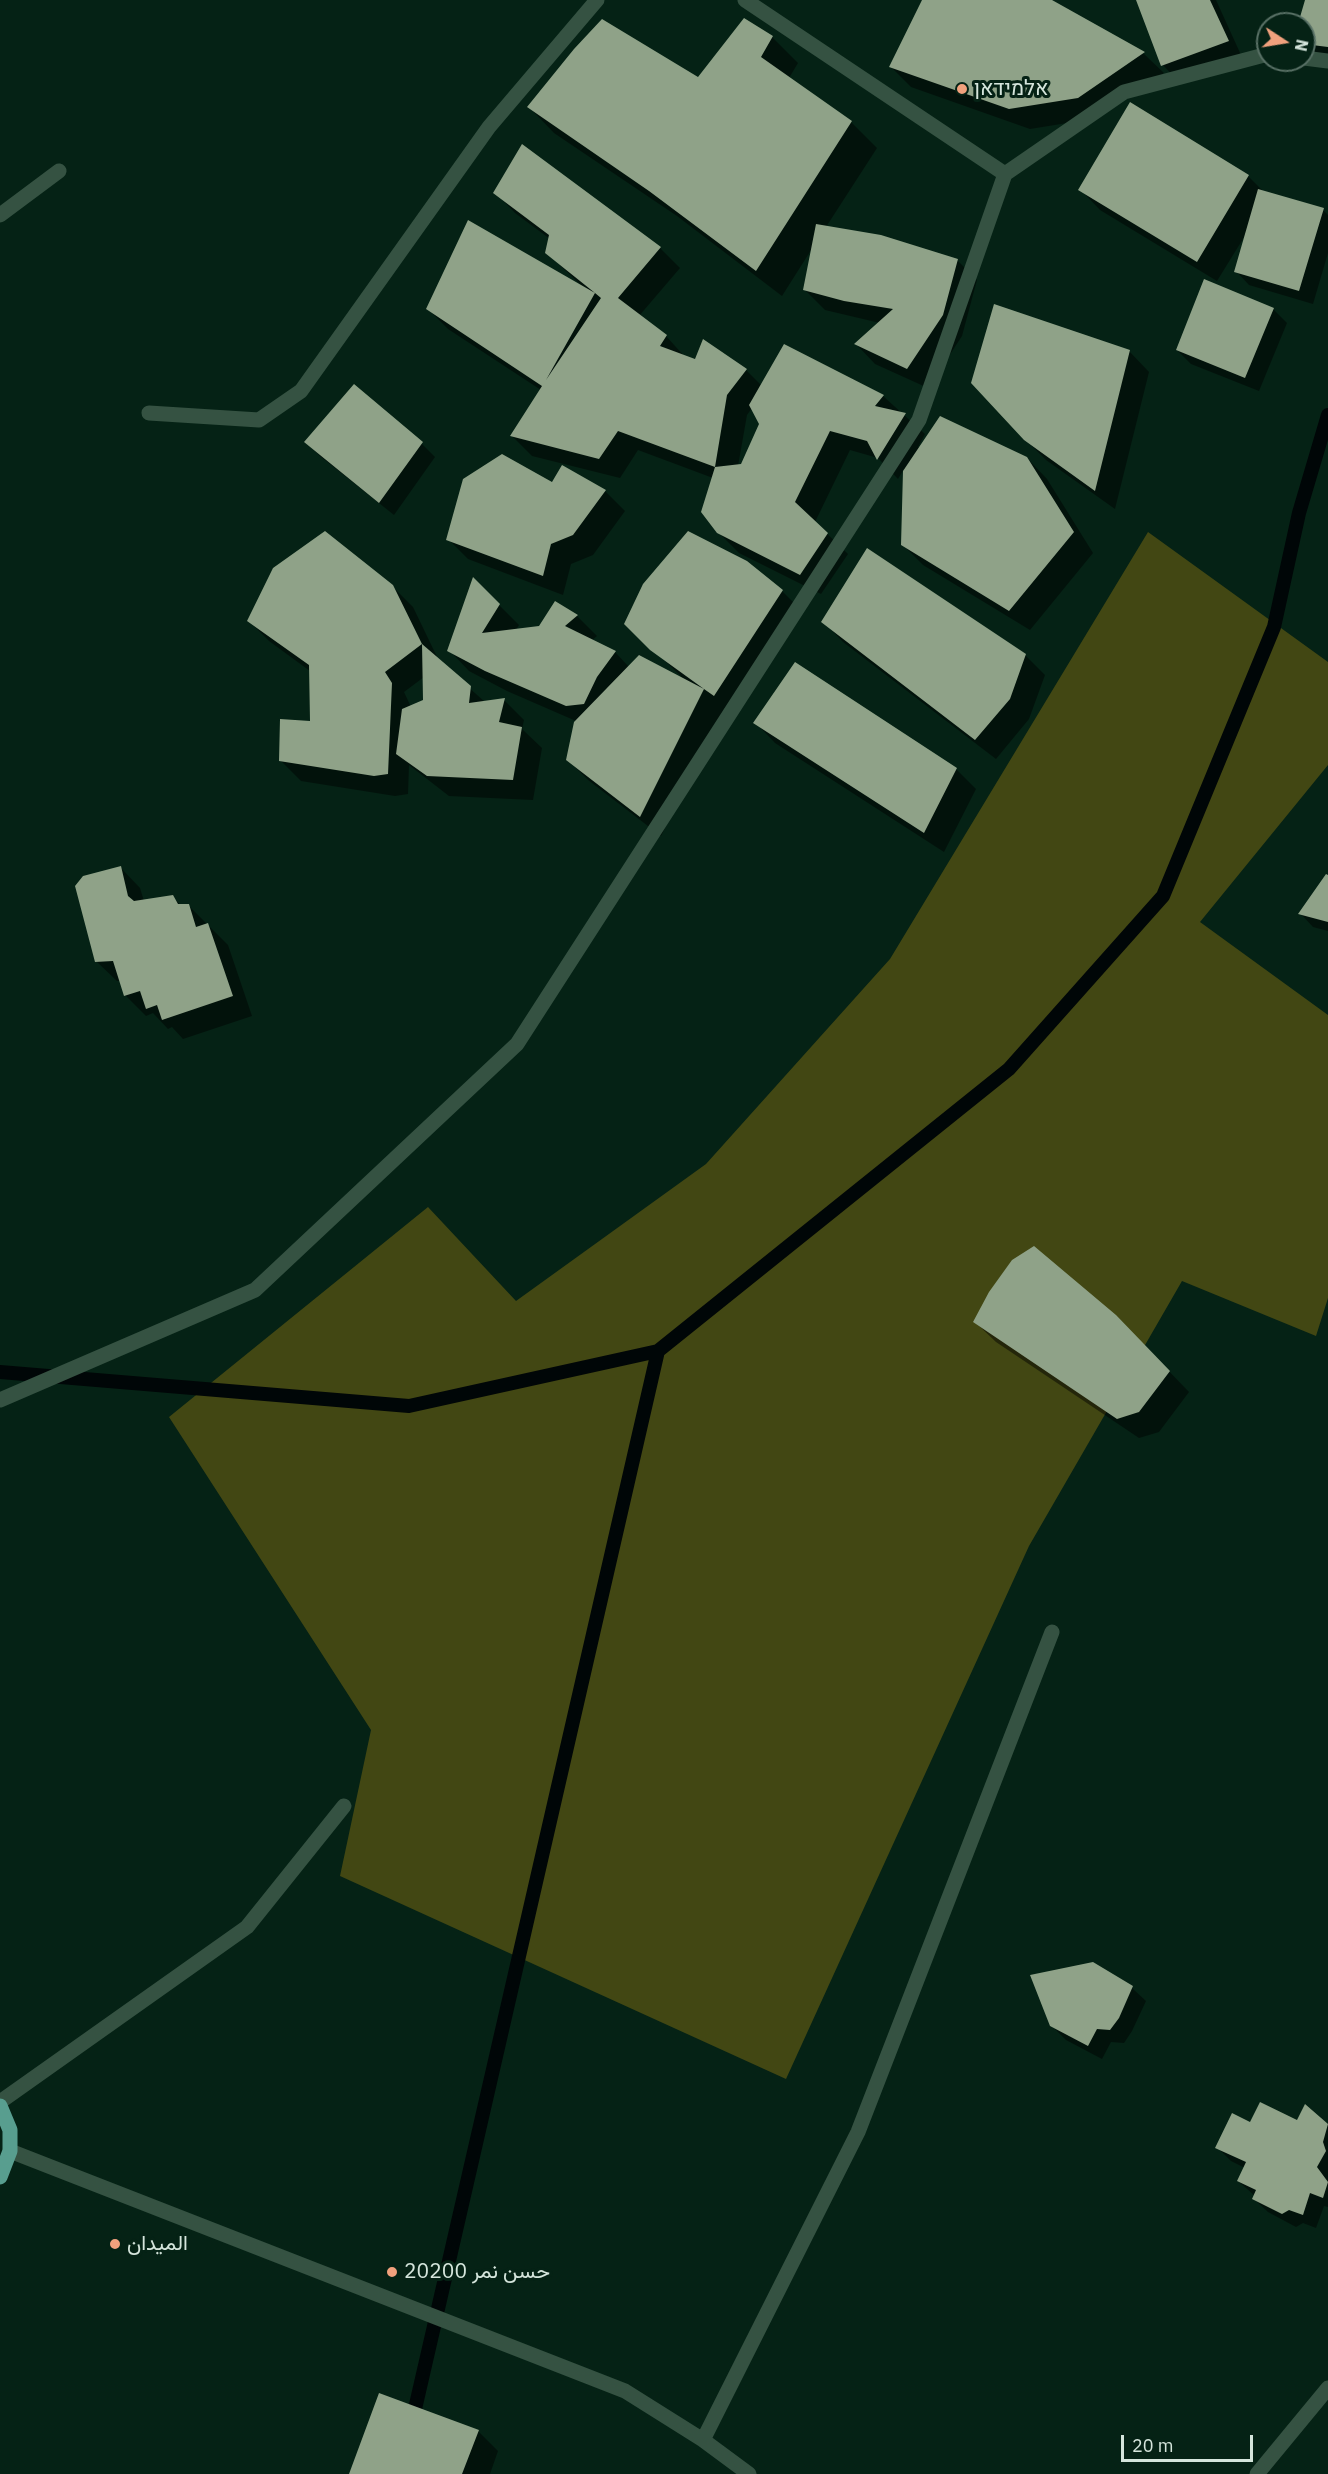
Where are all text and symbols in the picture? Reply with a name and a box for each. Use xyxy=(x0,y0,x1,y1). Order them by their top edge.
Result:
north arrow xyxy=(1256,12,1316,72)
text: N xyxy=(1291,38,1313,53)
place label: אלמידאן xyxy=(974,76,1048,102)
marker: אלמידאן xyxy=(955,82,969,96)
place label: الميدان xyxy=(127,2231,188,2257)
marker: الميدان xyxy=(108,2237,122,2251)
place label: حسن نمر 20200 xyxy=(404,2259,550,2285)
marker: حسن نمر 20200 xyxy=(385,2265,399,2279)
scale bar xyxy=(1124,2423,1256,2461)
text: 20 m xyxy=(1132,2434,1174,2457)

